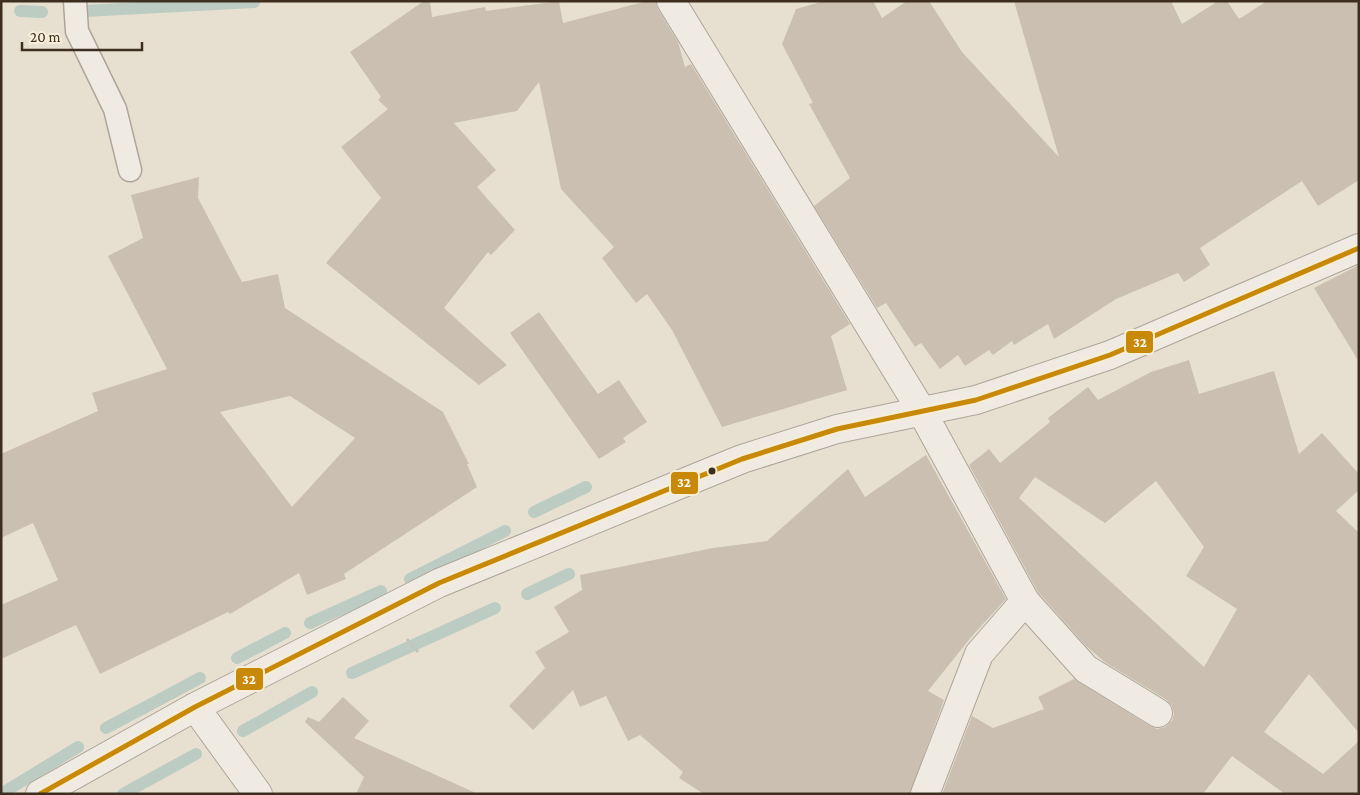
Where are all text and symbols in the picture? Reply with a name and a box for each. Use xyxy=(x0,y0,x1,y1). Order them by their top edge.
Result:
scale bar xyxy=(22,20,142,52)
text: 20 m xyxy=(30,29,61,45)
line badge: 32 xyxy=(1125,330,1154,354)
text: 32 xyxy=(1133,334,1147,350)
unlabelled marker xyxy=(707,466,717,476)
line badge: 32 xyxy=(670,471,699,495)
text: 32 xyxy=(677,474,691,490)
line badge: 32 xyxy=(235,667,264,691)
text: 32 xyxy=(242,671,256,687)

